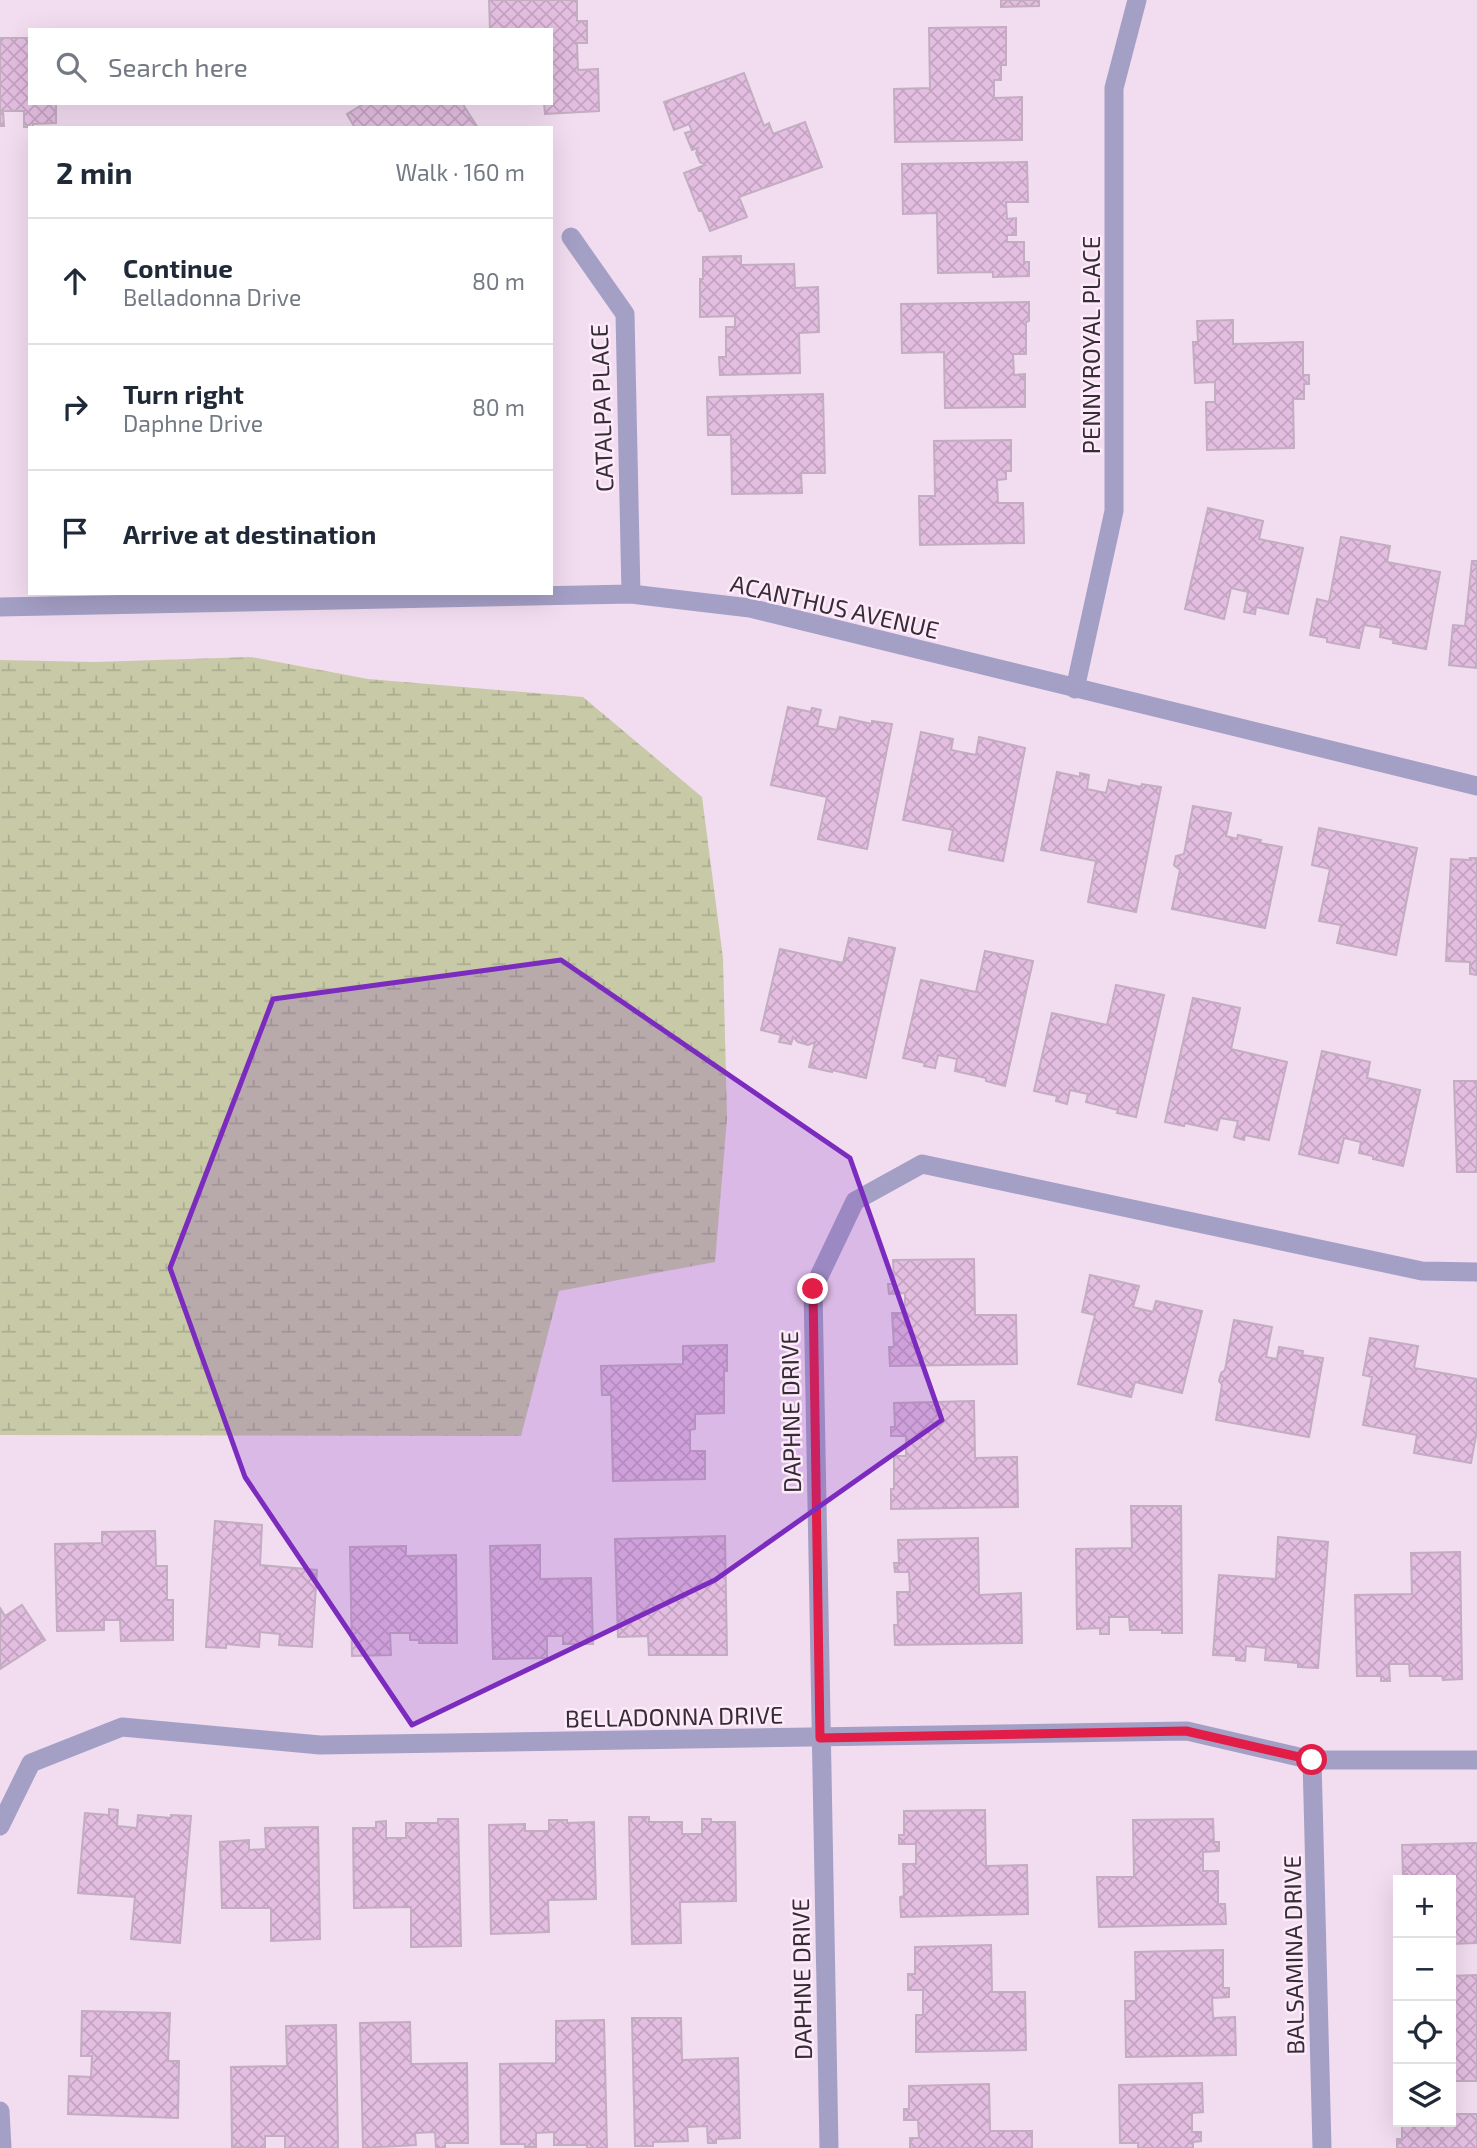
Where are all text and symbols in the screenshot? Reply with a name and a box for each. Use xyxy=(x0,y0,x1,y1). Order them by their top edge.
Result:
search box xyxy=(28,28,553,105)
icon: search xyxy=(52,48,90,86)
text: Search here xyxy=(108,51,248,82)
text: 2 min xyxy=(56,154,133,190)
text: Walk · 160 m xyxy=(395,158,525,186)
street label: PENNYROYAL PLACE xyxy=(1076,236,1105,454)
text: Continue xyxy=(123,252,233,283)
icon: ahead xyxy=(56,262,94,300)
text: 80 m xyxy=(472,267,525,295)
text: Belladonna Drive xyxy=(123,283,301,311)
street label: CATALPA PLACE xyxy=(584,323,618,493)
text: Turn right xyxy=(123,378,244,409)
icon: right xyxy=(56,388,94,426)
text: 80 m xyxy=(472,393,525,421)
text: Daphne Drive xyxy=(123,409,263,437)
icon: arrive xyxy=(56,514,94,552)
text: Arrive at destination xyxy=(123,518,376,549)
street label: ACANTHUS AVENUE xyxy=(728,568,942,644)
route end xyxy=(797,1273,828,1304)
street label: DAPHNE DRIVE xyxy=(774,1331,806,1493)
street label: BELLADONNA DRIVE xyxy=(564,1700,784,1732)
route start xyxy=(1296,1744,1327,1775)
street label: BALSAMINA DRIVE xyxy=(1277,1855,1309,2055)
map controls xyxy=(1393,1875,1456,2127)
button: + xyxy=(1393,1875,1456,1938)
street label: DAPHNE DRIVE xyxy=(785,1898,817,2060)
button: − xyxy=(1393,1938,1456,2001)
button: locate xyxy=(1393,2001,1456,2064)
button: layers xyxy=(1393,2064,1456,2127)

